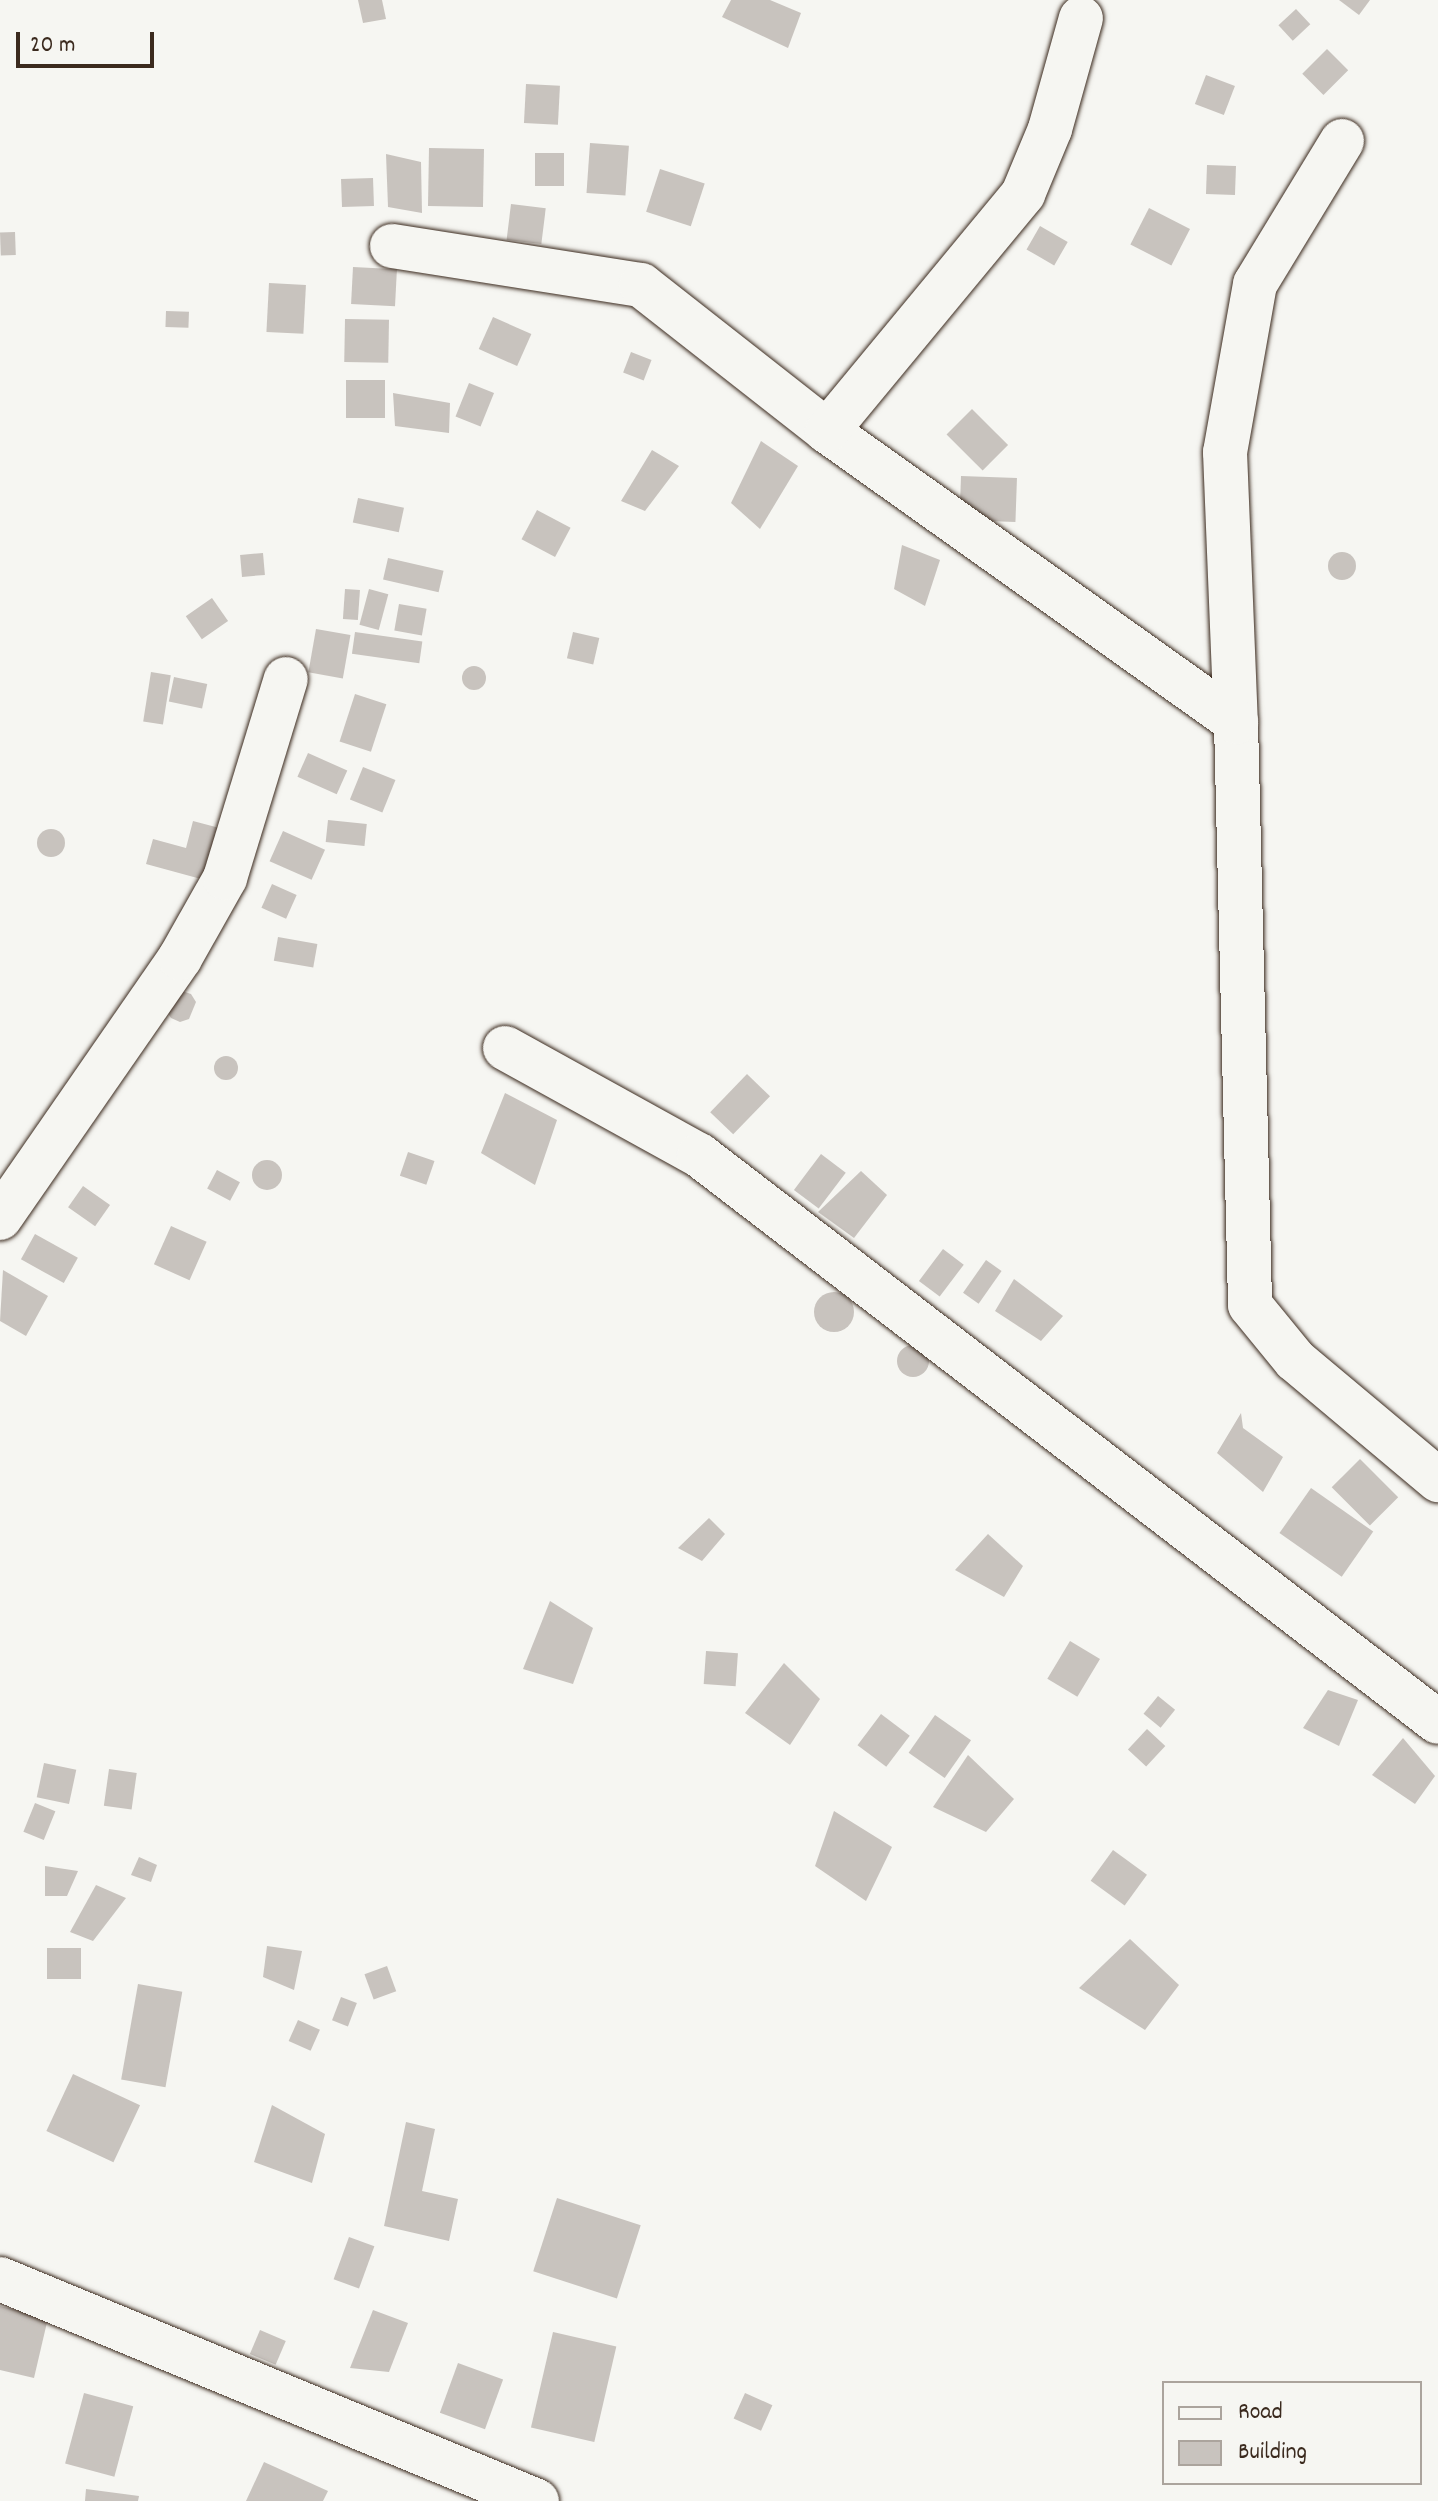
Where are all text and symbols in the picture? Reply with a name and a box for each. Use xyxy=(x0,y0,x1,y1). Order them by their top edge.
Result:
scale bar xyxy=(20,16,158,66)
text: 20 m xyxy=(30,29,76,63)
legend xyxy=(1162,2381,1422,2485)
text: Road xyxy=(1238,2396,1283,2430)
text: Building xyxy=(1238,2436,1307,2470)

